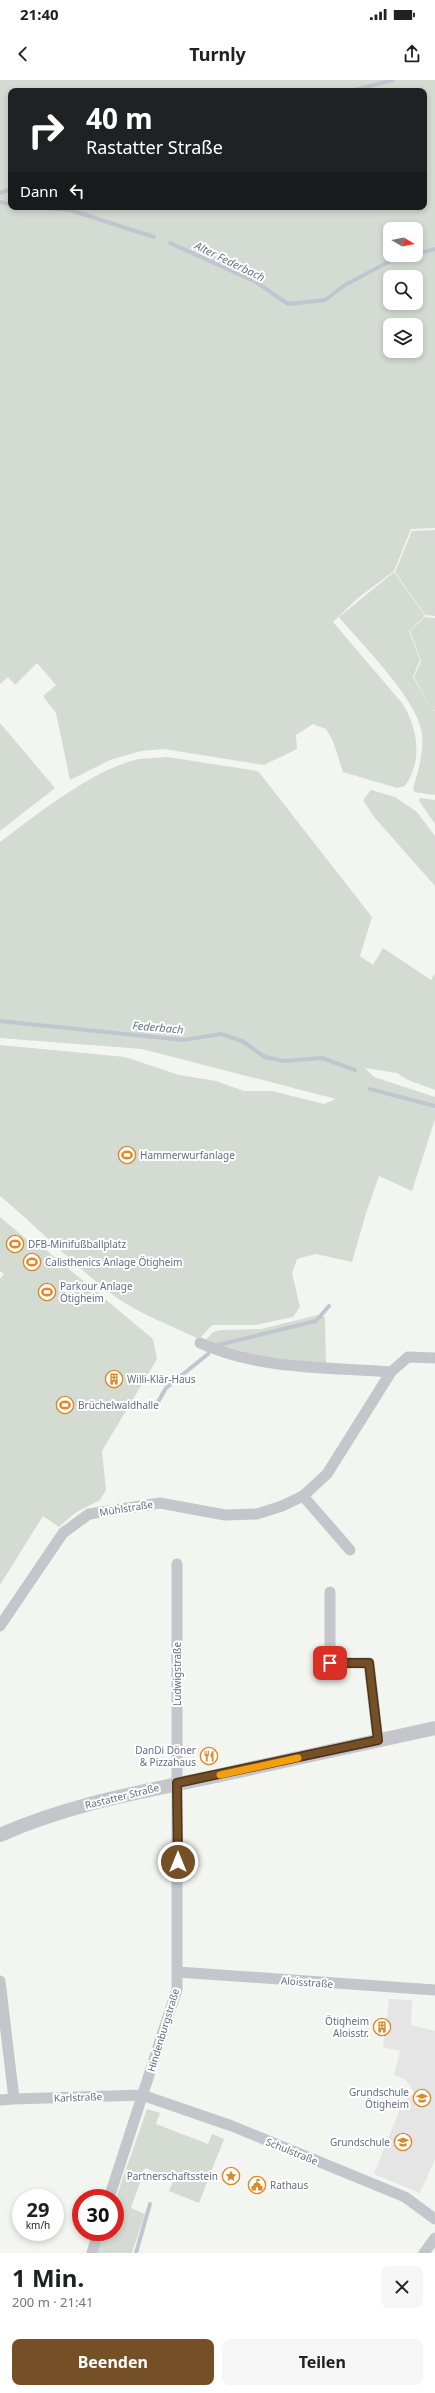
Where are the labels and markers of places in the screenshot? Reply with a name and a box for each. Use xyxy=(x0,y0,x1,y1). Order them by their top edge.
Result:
sports icon: Hammerwurfanlage xyxy=(117,1145,137,1165)
place label: Hammerwurfanlage xyxy=(140,1148,235,1162)
sports icon: DFB-Minifußballplatz xyxy=(5,1234,25,1254)
place label: DFB-Minifußballplatz xyxy=(28,1237,126,1251)
sports icon: Calisthenics Anlage Ötigheim xyxy=(22,1252,42,1272)
place label: Calisthenics Anlage Ötigheim xyxy=(45,1255,182,1269)
place label: Parkour Anlage Ötigheim xyxy=(60,1279,133,1305)
sports icon: Parkour Anlage Ötigheim xyxy=(37,1282,57,1302)
building icon: Willi-Klär-Haus xyxy=(104,1369,124,1389)
place label: Willi-Klär-Haus xyxy=(127,1372,196,1386)
sports icon: Brüchelwaldhalle xyxy=(55,1395,75,1415)
place label: Brüchelwaldhalle xyxy=(78,1398,159,1412)
pin xyxy=(313,1646,347,1680)
place label: DanDi Döner & Pizzahaus xyxy=(135,1743,196,1769)
restaurant icon: DanDi Döner & Pizzahaus xyxy=(199,1746,219,1766)
place label: Ötigheim Aloisstr. xyxy=(325,2014,369,2040)
building icon: Ötigheim Aloisstr. xyxy=(372,2017,392,2037)
place label: Grundschule Ötigheim xyxy=(349,2085,409,2111)
school or university icon: Grundschule Ötigheim xyxy=(412,2088,432,2108)
school or university icon: Grundschule xyxy=(393,2132,413,2152)
place label: Grundschule xyxy=(330,2135,390,2149)
place icon: Partnerschaftsstein xyxy=(221,2166,241,2186)
place label: Partnerschaftsstein xyxy=(127,2169,218,2183)
public building icon: Rathaus xyxy=(247,2175,267,2195)
place label: Rathaus xyxy=(270,2178,308,2192)

